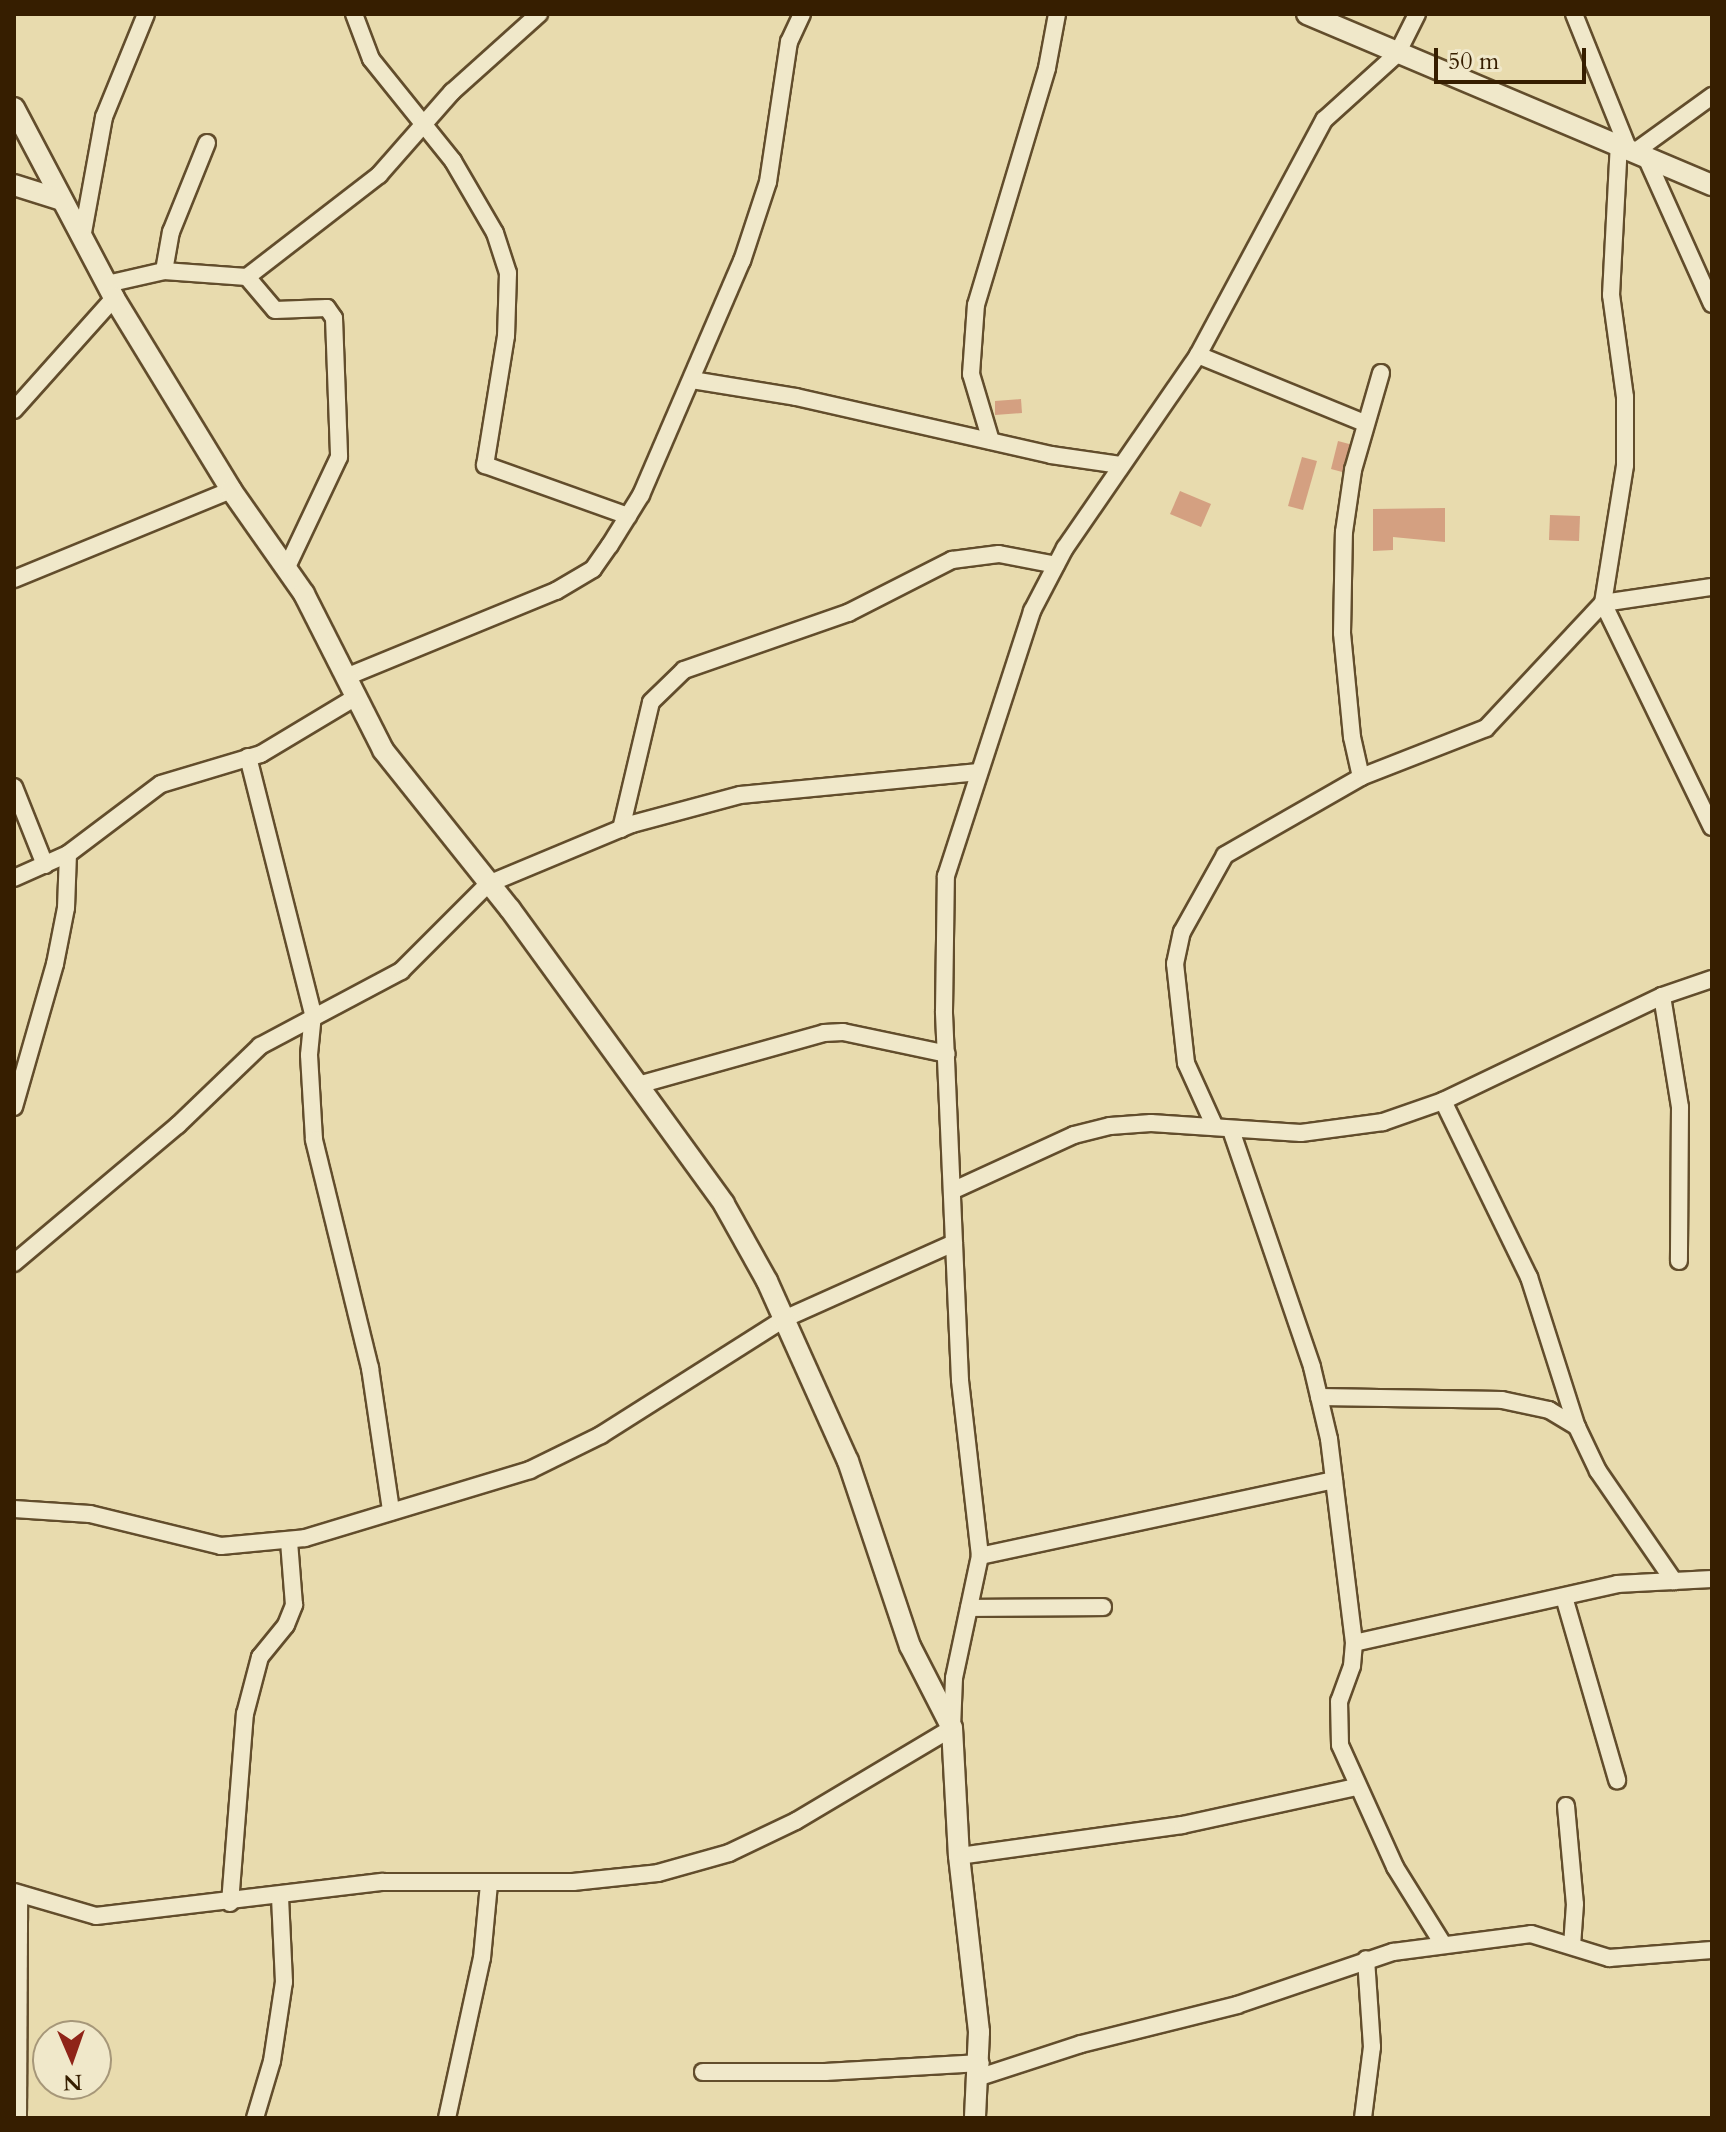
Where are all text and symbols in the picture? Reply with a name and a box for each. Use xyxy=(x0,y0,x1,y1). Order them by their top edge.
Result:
scale bar xyxy=(1438,32,1590,82)
text: 50 m xyxy=(1448,45,1499,78)
north arrow xyxy=(32,2020,112,2100)
text: N xyxy=(63,2067,83,2097)

